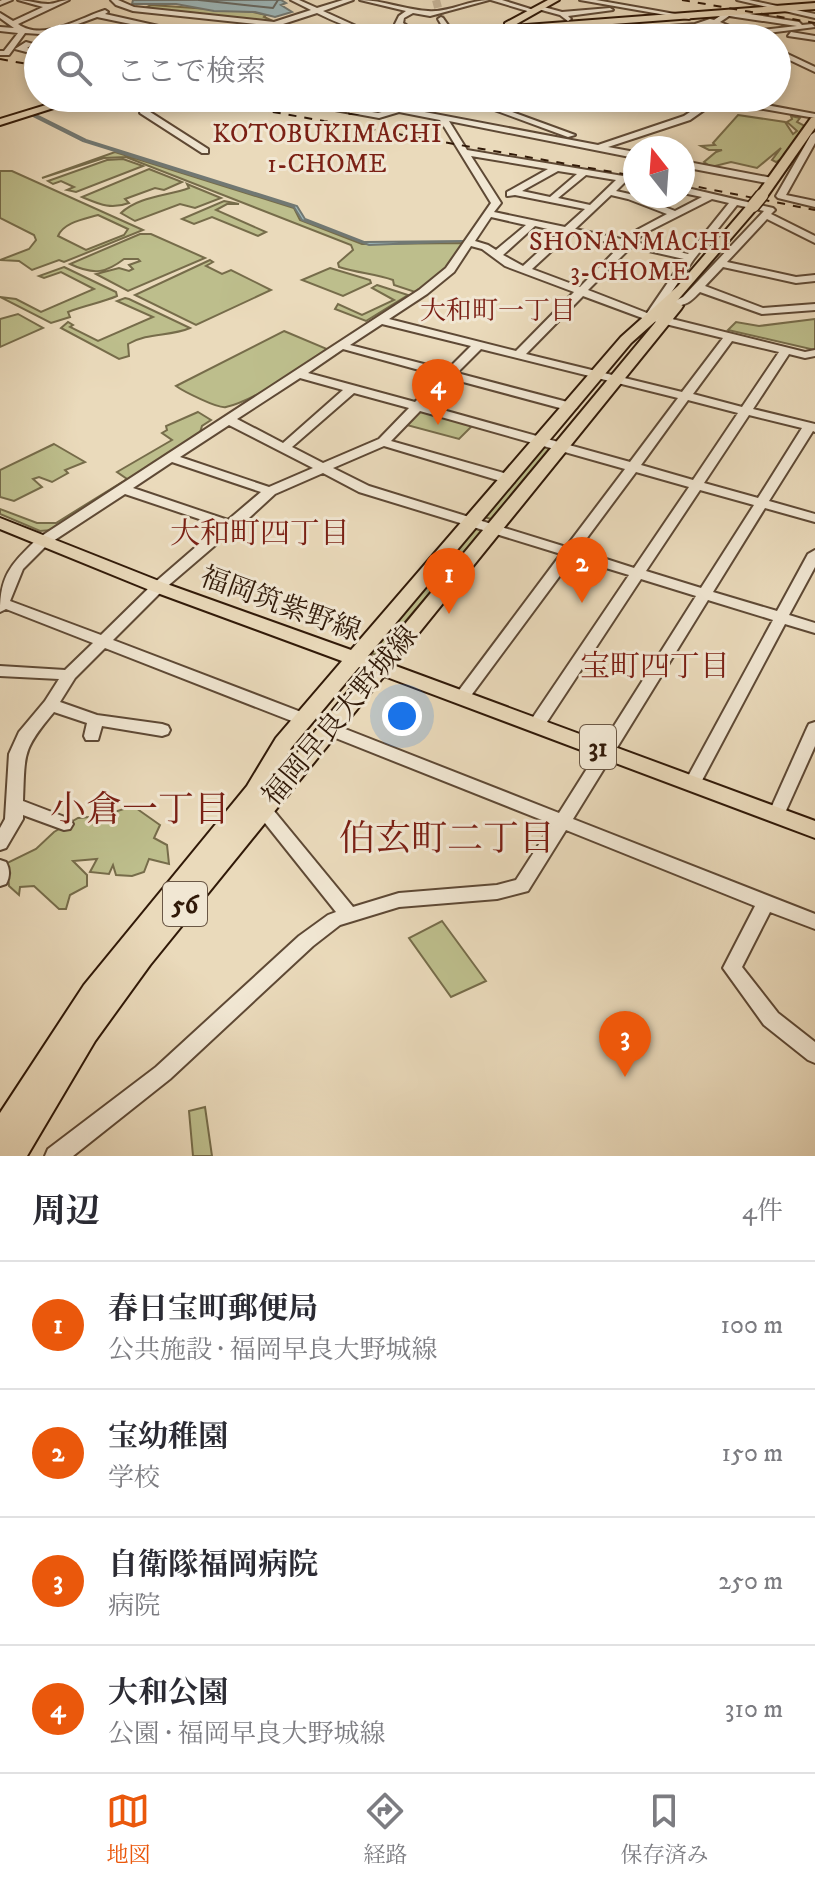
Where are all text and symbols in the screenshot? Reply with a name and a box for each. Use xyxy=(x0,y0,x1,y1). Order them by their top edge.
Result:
search box xyxy=(24,24,791,112)
icon: search xyxy=(52,46,96,90)
text: ここで検索 xyxy=(116,54,266,91)
district label: KOTOBUKIMACHI 1-CHOME xyxy=(212,118,442,181)
north arrow xyxy=(623,136,695,208)
district label: SHONANMACHI 3-CHOME xyxy=(529,226,731,289)
district label: 大和町一丁目 xyxy=(420,295,576,328)
pin: 4 xyxy=(412,359,464,425)
district label: 大和町四丁目 xyxy=(170,516,350,553)
pin: 2 xyxy=(556,537,608,603)
pin: 1 xyxy=(423,548,475,614)
street label: 福岡筑紫野線 xyxy=(196,559,365,650)
street label: 福岡早良大野城線 xyxy=(255,619,426,813)
district label: 宝町四丁目 xyxy=(580,649,730,686)
your location xyxy=(382,696,422,736)
road number: 31 xyxy=(580,725,616,769)
district label: 小倉一丁目 xyxy=(50,788,230,833)
district label: 伯玄町二丁目 xyxy=(339,817,555,862)
road number: 56 xyxy=(163,882,207,926)
pin: 3 xyxy=(599,1011,651,1077)
text: 周辺 xyxy=(32,1191,100,1233)
text: 4件 xyxy=(742,1195,783,1228)
text: 春日宝町郵便局 xyxy=(108,1291,318,1328)
text: 1 xyxy=(53,1309,63,1342)
text: 100 m xyxy=(720,1309,783,1342)
text: 公共施設 · 福岡早良大野城線 xyxy=(108,1334,437,1367)
text: 宝幼稚園 xyxy=(108,1419,228,1456)
text: 2 xyxy=(52,1437,64,1470)
text: 150 m xyxy=(722,1437,783,1470)
text: 学校 xyxy=(108,1462,160,1495)
text: 自衛隊福岡病院 xyxy=(108,1547,318,1584)
text: 3 xyxy=(53,1565,63,1598)
text: 250 m xyxy=(718,1565,783,1598)
text: 病院 xyxy=(108,1590,160,1623)
text: 大和公園 xyxy=(108,1675,228,1712)
text: 4 xyxy=(51,1693,65,1726)
text: 310 m xyxy=(725,1693,783,1726)
text: 公園 · 福岡早良大野城線 xyxy=(108,1718,385,1751)
tab: 地図 xyxy=(106,1789,151,1869)
tab: 経路 xyxy=(363,1789,408,1869)
tab: 保存済み xyxy=(620,1789,709,1869)

